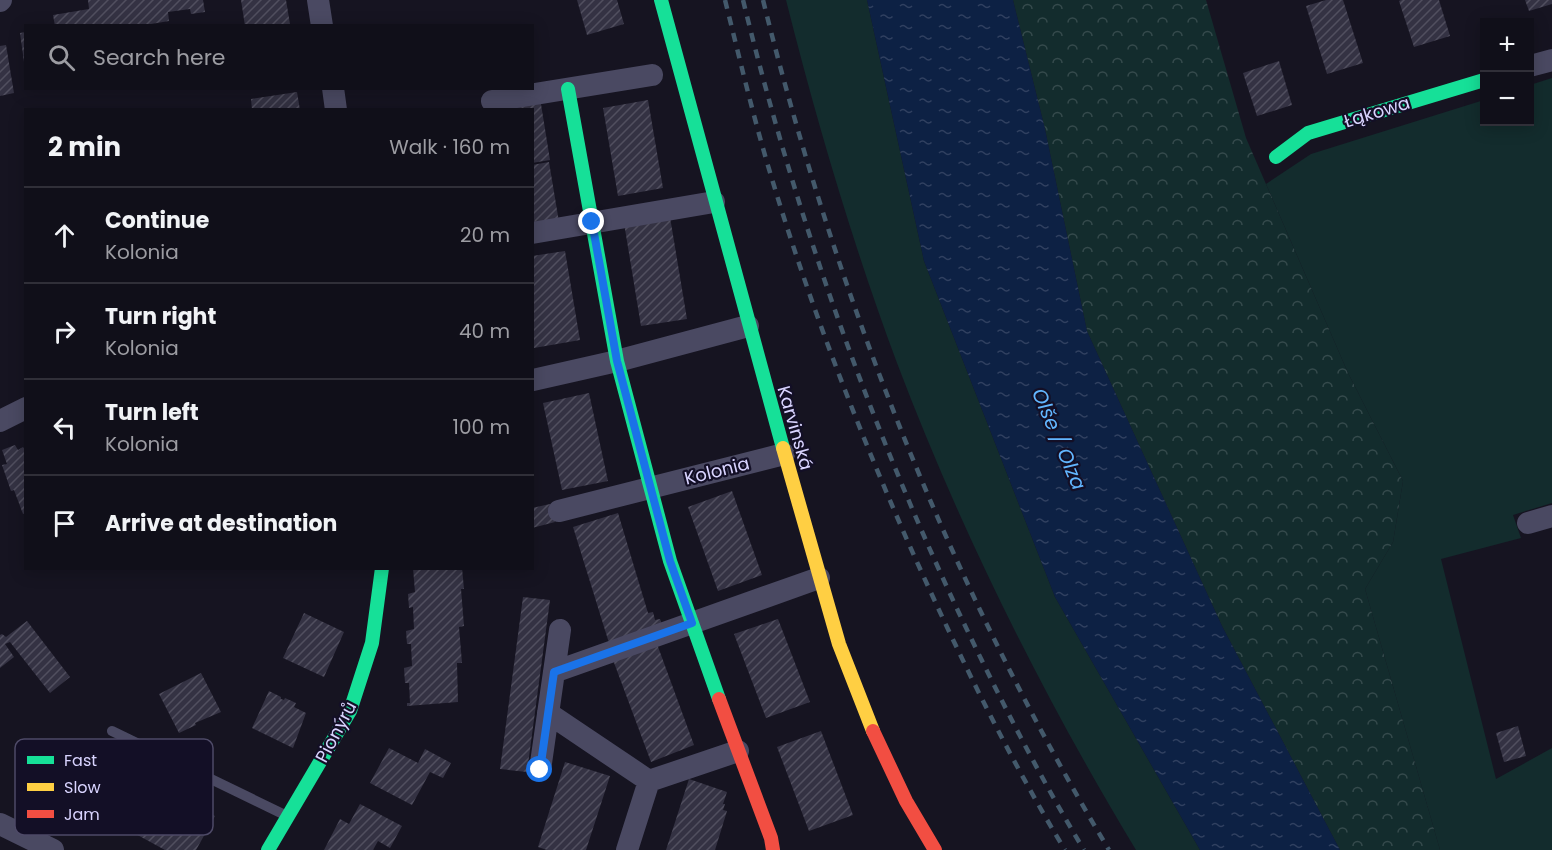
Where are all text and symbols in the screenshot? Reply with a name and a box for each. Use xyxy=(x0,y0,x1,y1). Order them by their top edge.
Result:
map controls xyxy=(1480,18,1534,126)
button: + xyxy=(1480,18,1534,72)
search box xyxy=(24,24,534,90)
icon: search xyxy=(45,41,78,74)
text: Search here xyxy=(93,42,226,73)
button: − xyxy=(1480,72,1534,126)
street label: Łąkowa xyxy=(1341,90,1413,133)
text: 2 min xyxy=(48,129,121,165)
text: Walk · 160 m xyxy=(389,133,510,161)
text: Continue xyxy=(105,205,209,236)
route end xyxy=(578,208,604,234)
icon: ahead xyxy=(48,219,81,252)
text: 20 m xyxy=(460,221,510,249)
text: Kolonia xyxy=(105,238,179,266)
text: Turn right xyxy=(105,301,216,332)
icon: right xyxy=(48,315,81,348)
text: 40 m xyxy=(459,317,510,345)
text: Kolonia xyxy=(105,334,179,362)
street label: Karvinská xyxy=(772,383,819,473)
water label: Olše / Olza xyxy=(1025,384,1093,494)
text: Turn left xyxy=(105,397,199,428)
icon: left xyxy=(48,411,81,444)
text: 100 m xyxy=(453,413,510,441)
text: Kolonia xyxy=(105,430,179,458)
street label: Kolonia xyxy=(682,450,752,491)
icon: arrive xyxy=(48,507,81,540)
text: Arrive at destination xyxy=(105,508,337,539)
street label: Pionýrů xyxy=(309,697,362,767)
legend xyxy=(15,739,213,835)
text: Fast xyxy=(64,749,97,772)
route start xyxy=(526,756,552,782)
text: Slow xyxy=(64,776,101,799)
text: Jam xyxy=(64,803,100,826)

